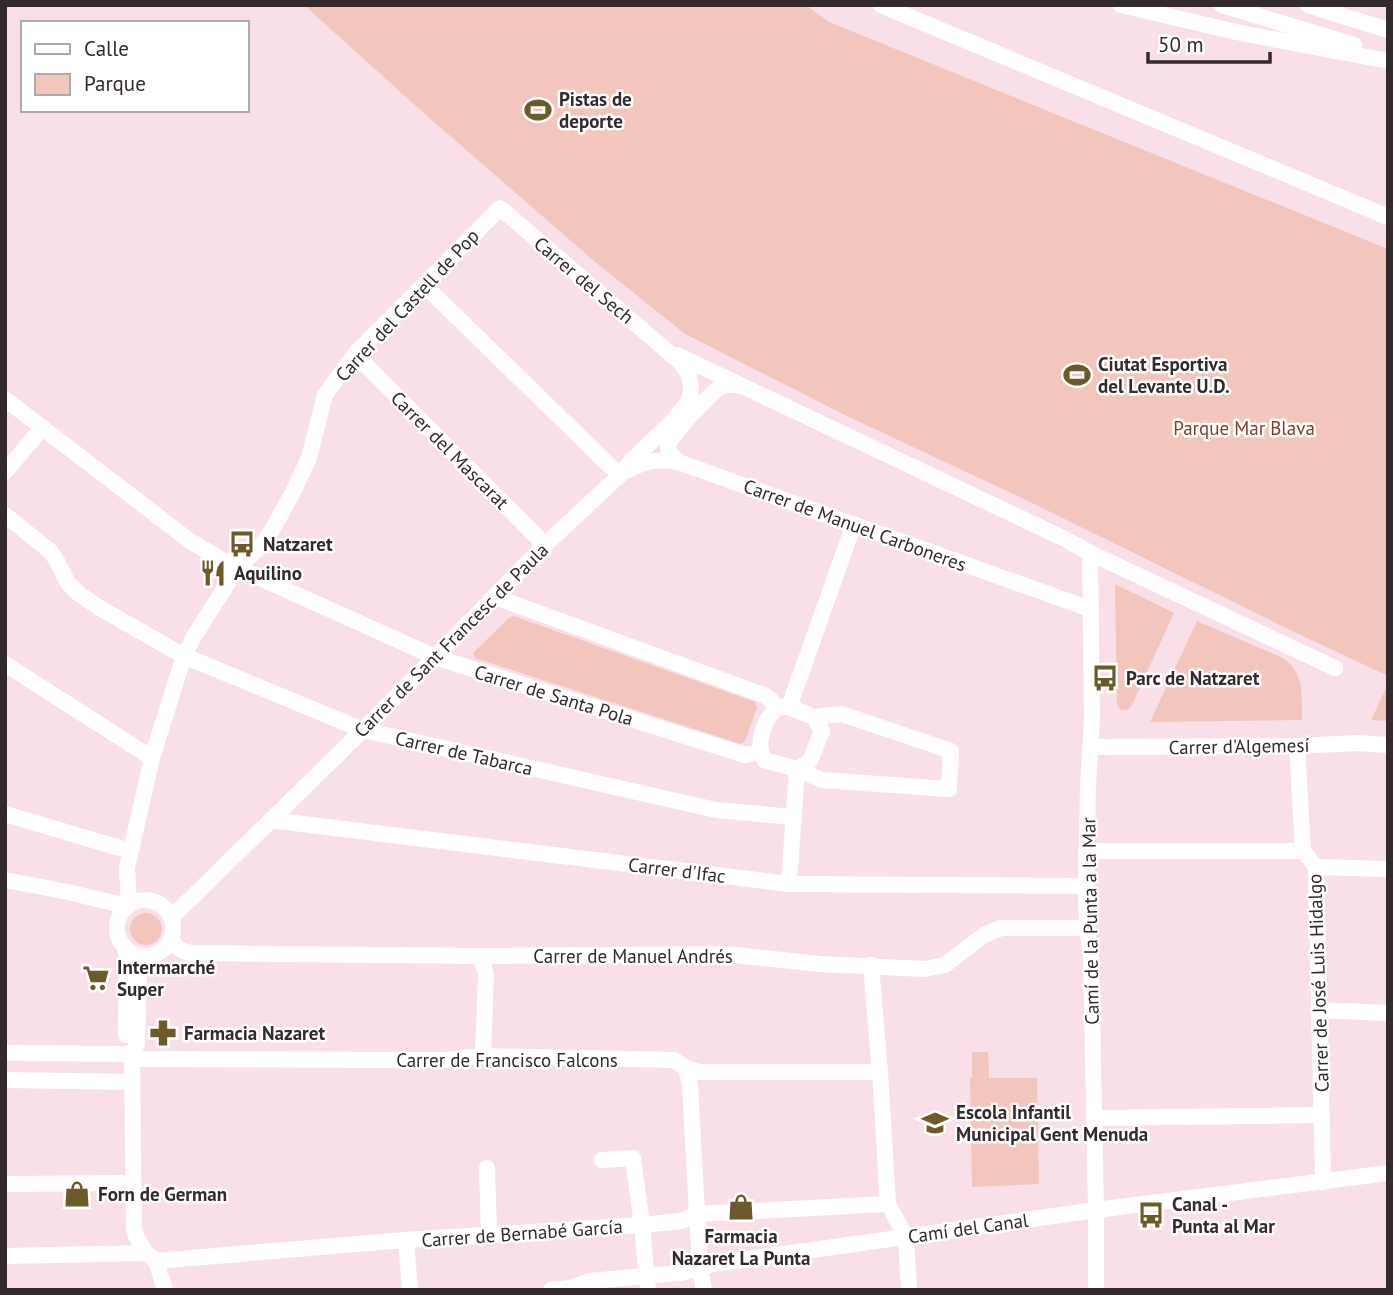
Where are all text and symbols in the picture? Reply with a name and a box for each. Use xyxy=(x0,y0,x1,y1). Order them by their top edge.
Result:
legend xyxy=(21,21,248,112)
scale bar xyxy=(1148,21,1270,65)
text: 50 m xyxy=(1158,31,1204,58)
text: Calle xyxy=(84,35,129,62)
text: Parque xyxy=(84,70,146,97)
place label: Pistas de deporte xyxy=(559,87,632,133)
sports icon: Pistas de deporte xyxy=(523,95,553,125)
street label: Carrer del Castell de Pop xyxy=(330,224,484,386)
street label: Carrer del Sech xyxy=(529,231,639,329)
place label: Ciutat Esportiva del Levante U.D. xyxy=(1098,352,1230,398)
sports icon: Ciutat Esportiva del Levante U.D. xyxy=(1062,360,1092,390)
street label: Carrer del Mascarat xyxy=(386,386,514,514)
park label: Parque Mar Blava xyxy=(1173,416,1315,440)
street label: Carrer de Manuel Carboneres xyxy=(740,473,970,577)
bus stop icon: Natzaret xyxy=(227,529,257,559)
place label: Natzaret xyxy=(263,532,333,556)
street label: Carrer de Sant Francesc de Paula xyxy=(349,538,553,742)
restaurant icon: Aquilino xyxy=(198,558,228,588)
place label: Aquilino xyxy=(234,561,302,585)
street label: Carrer de Santa Pola xyxy=(472,659,636,731)
bus stop icon: Parc de Natzaret xyxy=(1090,663,1120,693)
place label: Parc de Natzaret xyxy=(1126,666,1260,690)
street label: Carrer de Tabarca xyxy=(393,726,535,780)
street label: Carrer d'Algemesí xyxy=(1168,733,1310,759)
street label: Camí de la Punta a la Mar xyxy=(1076,817,1104,1025)
street label: Carrer d'Ifac xyxy=(627,852,727,888)
street label: Carrer de José Luis Hidalgo xyxy=(1302,873,1334,1093)
street label: Carrer de Manuel Andrés xyxy=(533,944,733,968)
place label: Intermarché Super xyxy=(117,955,215,1001)
supermarket icon: Intermarché Super xyxy=(81,963,111,993)
pharmacy icon: Farmacia Nazaret xyxy=(148,1018,178,1048)
place label: Farmacia Nazaret xyxy=(184,1021,325,1045)
street label: Carrer de Francisco Falcons xyxy=(396,1048,618,1072)
place label: Escola Infantil Municipal Gent Menuda xyxy=(956,1100,1148,1146)
school or university icon: Escola Infantil Municipal Gent Menuda xyxy=(920,1108,950,1138)
shop icon: Forn de German xyxy=(62,1179,92,1209)
place label: Forn de German xyxy=(98,1182,227,1206)
shop icon: Farmacia Nazaret La Punta xyxy=(726,1192,756,1222)
place label: Canal - Punta al Mar xyxy=(1172,1192,1275,1238)
bus stop icon: Canal - Punta al Mar xyxy=(1136,1200,1166,1230)
street label: Camí del Canal xyxy=(906,1208,1030,1248)
street label: Carrer de Bernabé García xyxy=(421,1214,623,1252)
place label: Farmacia Nazaret La Punta xyxy=(672,1224,810,1270)

